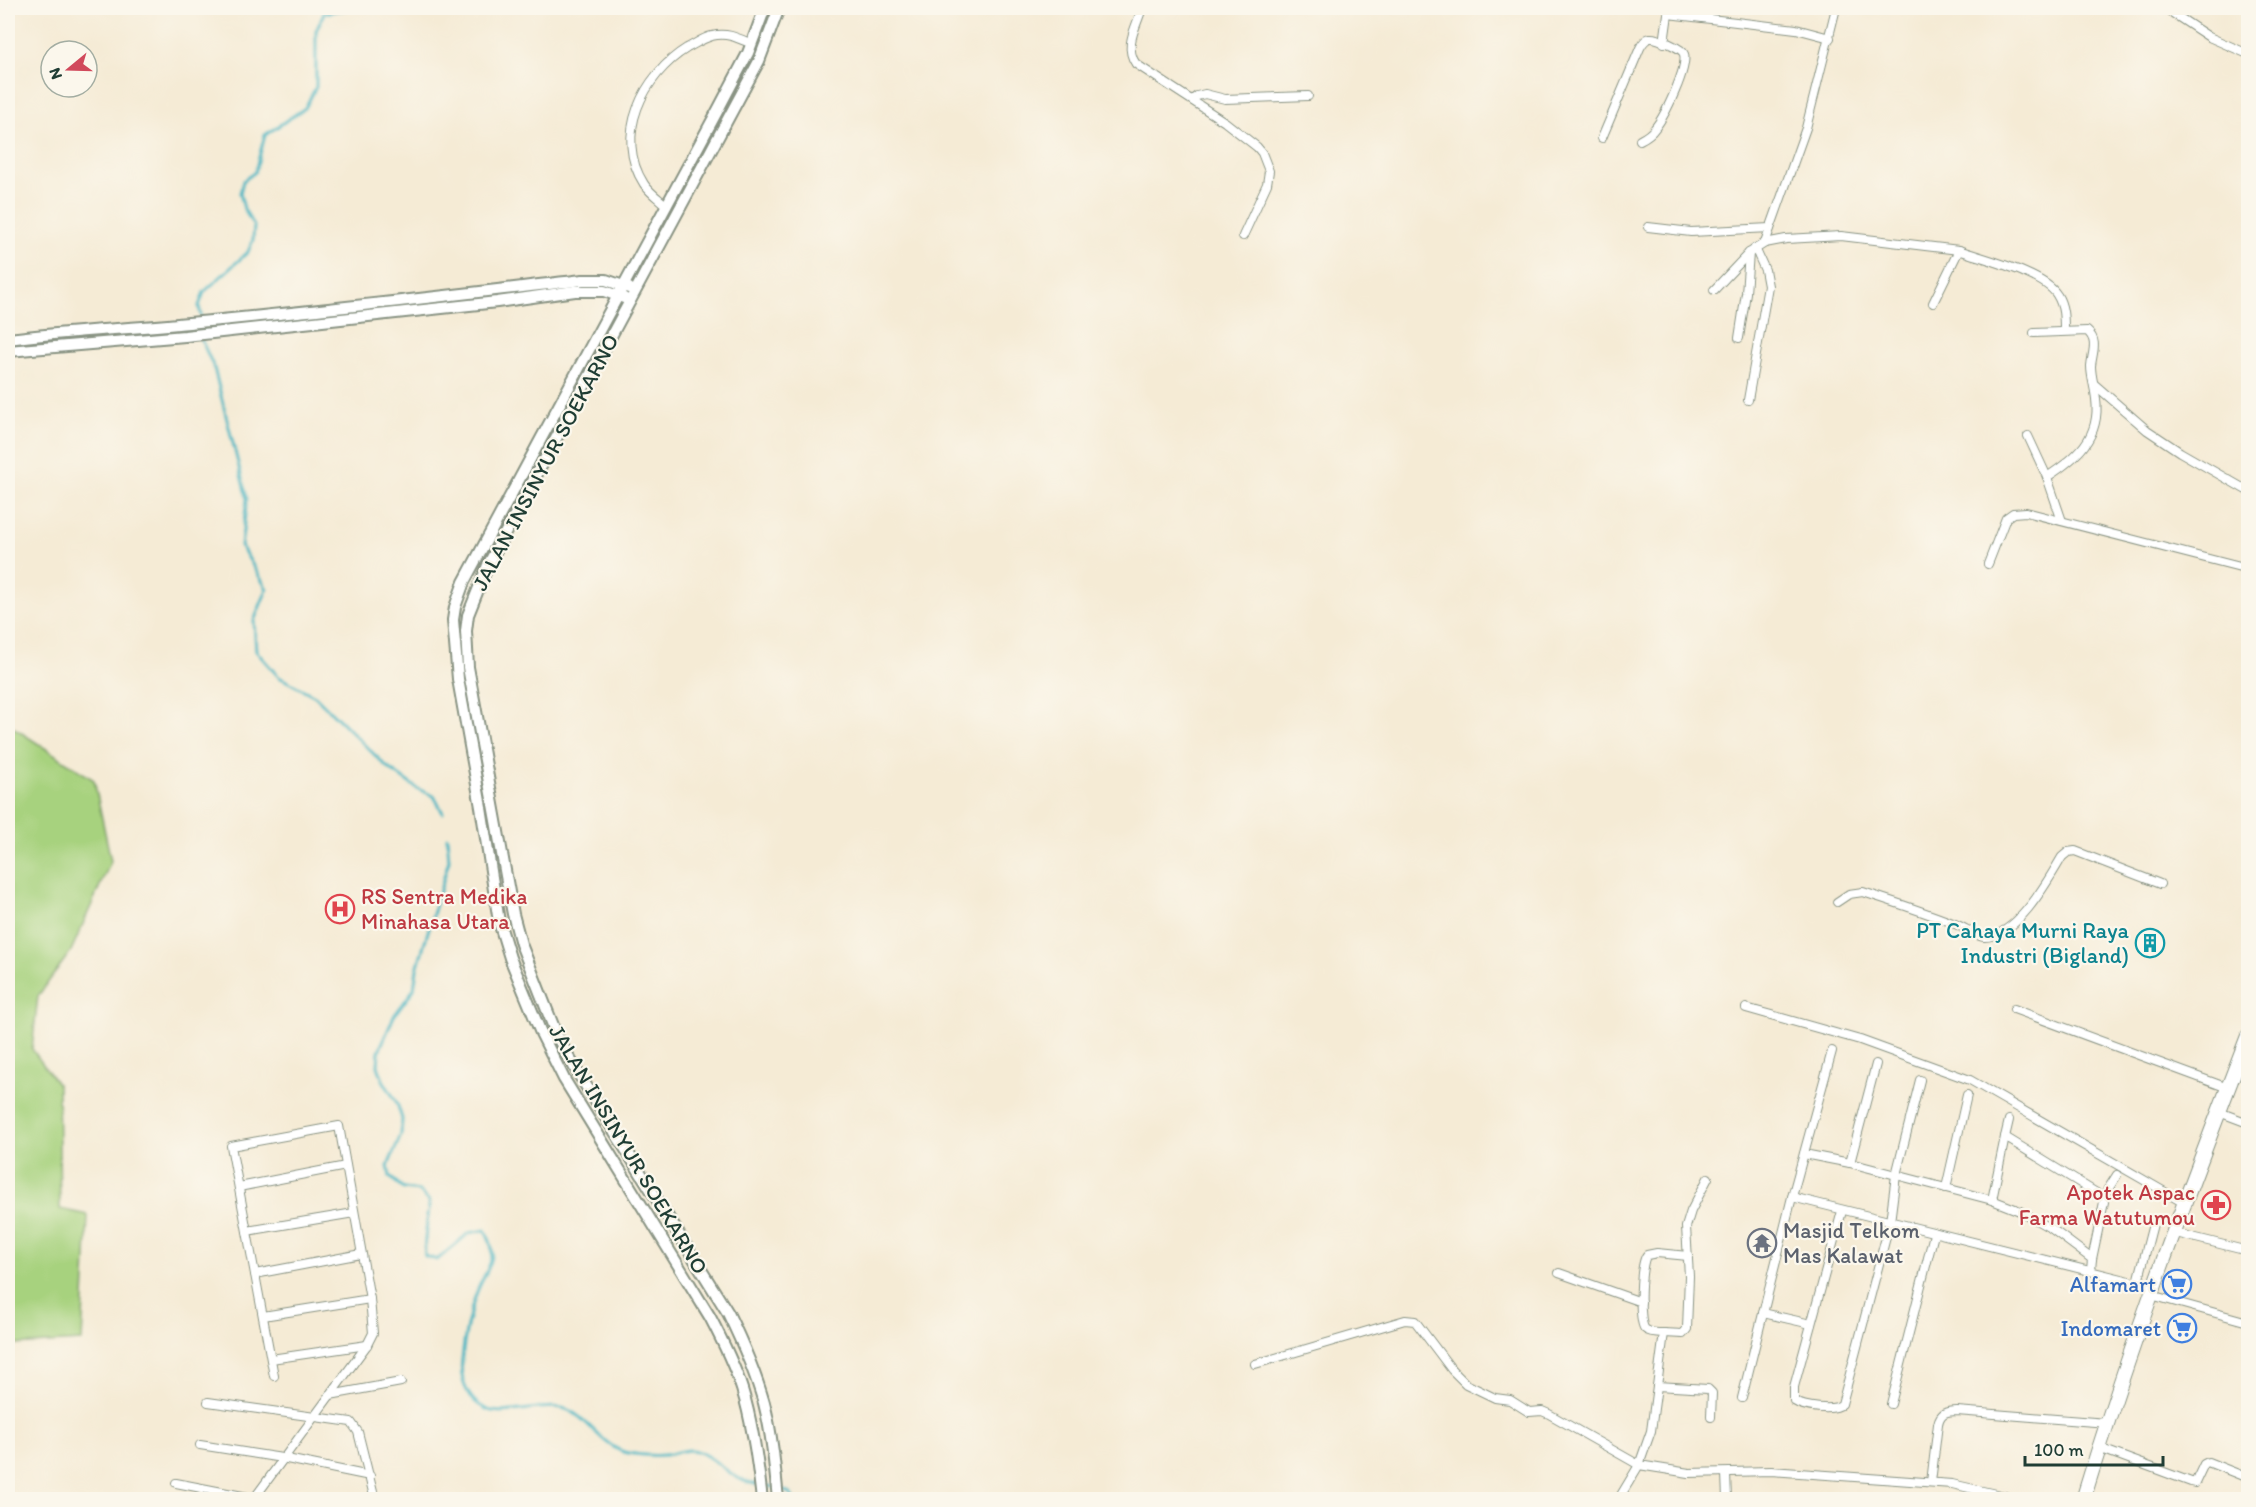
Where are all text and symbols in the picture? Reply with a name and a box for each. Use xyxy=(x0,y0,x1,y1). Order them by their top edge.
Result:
north arrow xyxy=(39,39,99,99)
text: N xyxy=(45,66,66,82)
street label: JALAN INSINYUR SOEKARNO xyxy=(466,329,625,595)
place label: RS Sentra Medika Minahasa Utara xyxy=(361,883,528,935)
hospital icon: RS Sentra Medika Minahasa Utara xyxy=(324,893,356,925)
place label: PT Cahaya Murni Raya Industri (Bigland) xyxy=(1916,917,2130,969)
building icon: PT Cahaya Murni Raya Industri (Bigland) xyxy=(2134,927,2166,959)
street label: JALAN INSINYUR SOEKARNO xyxy=(543,1020,714,1279)
place label: Apotek Aspac Farma Watutumou xyxy=(2019,1179,2195,1231)
pharmacy icon: Apotek Aspac Farma Watutumou xyxy=(2200,1189,2232,1221)
place label: Masjid Telkom Mas Kalawat xyxy=(1783,1217,1920,1269)
temple icon: Masjid Telkom Mas Kalawat xyxy=(1746,1227,1778,1259)
supermarket icon: Alfamart xyxy=(2161,1268,2193,1300)
place label: Alfamart xyxy=(2070,1271,2156,1298)
supermarket icon: Indomaret xyxy=(2166,1312,2198,1344)
place label: Indomaret xyxy=(2060,1315,2161,1342)
scale bar xyxy=(2025,1429,2163,1467)
text: 100 m xyxy=(2034,1439,2084,1461)

